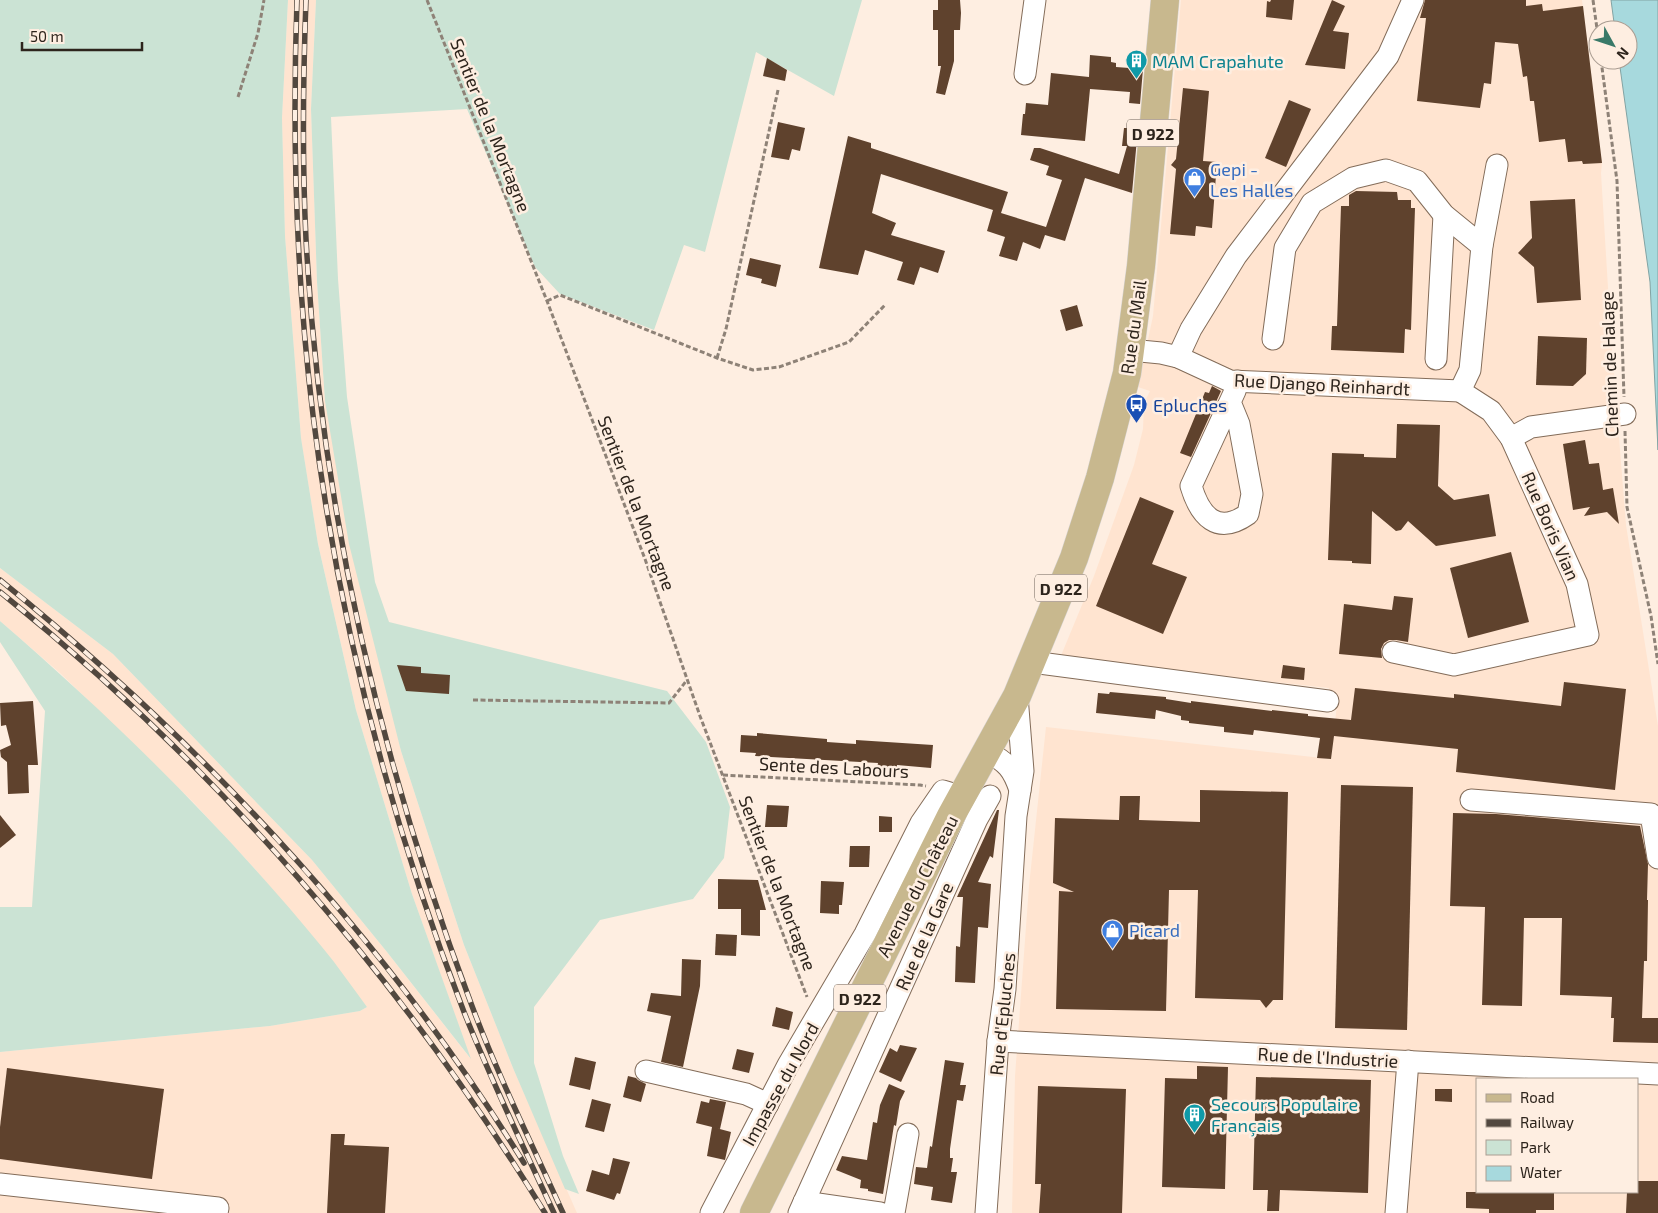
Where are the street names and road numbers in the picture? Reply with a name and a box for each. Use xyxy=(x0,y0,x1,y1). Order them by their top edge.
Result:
street label: Sentier de la Mortagne xyxy=(446,35,536,215)
road number: D 922 xyxy=(1127,120,1179,146)
street label: Rue du Mail xyxy=(1115,278,1151,376)
street label: Chemin de Halage xyxy=(1595,291,1623,437)
street label: Rue Django Reinhardt xyxy=(1233,368,1411,400)
street label: Sentier de la Mortagne xyxy=(594,412,680,594)
street label: Rue Boris Vian xyxy=(1517,468,1585,584)
road number: D 922 xyxy=(1035,574,1087,602)
street label: Sente des Labours xyxy=(758,752,910,782)
street label: Sentier de la Mortagne xyxy=(735,792,821,974)
street label: Avenue du Château xyxy=(872,811,962,961)
street label: Rue de la Gare xyxy=(890,878,958,994)
street label: Rue d'Epluches xyxy=(985,952,1019,1076)
road number: D 922 xyxy=(834,984,886,1011)
street label: Impasse du Nord xyxy=(737,1018,823,1150)
street label: Rue de l'Industrie xyxy=(1257,1042,1399,1072)

